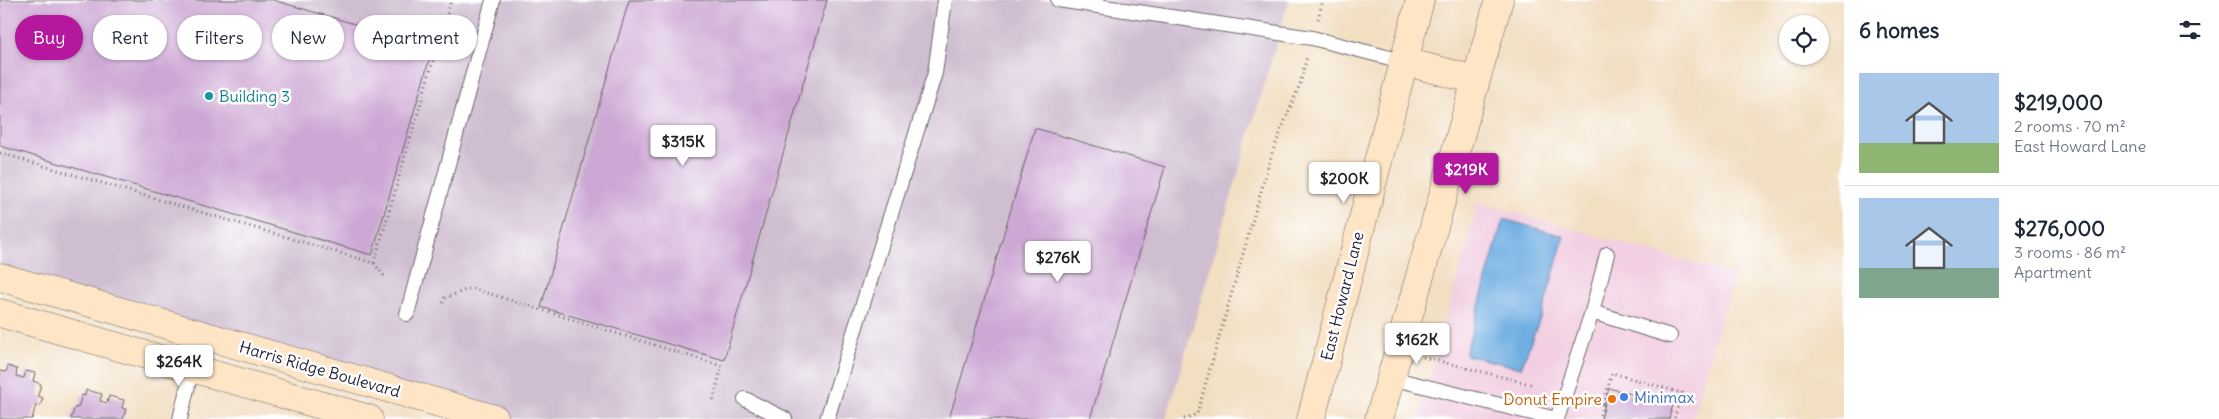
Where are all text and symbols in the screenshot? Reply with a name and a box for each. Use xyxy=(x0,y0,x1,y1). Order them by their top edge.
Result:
chip: Buy xyxy=(15,15,83,60)
chip: Rent xyxy=(93,15,167,60)
chip: Filters xyxy=(177,15,262,60)
chip: New xyxy=(272,15,344,60)
chip: Apartment xyxy=(354,15,477,60)
map controls xyxy=(1779,15,1829,65)
button: locate xyxy=(1779,15,1829,65)
icon: filters xyxy=(2176,16,2204,44)
text: 6 homes xyxy=(1859,17,1939,44)
place label: Building 3 xyxy=(219,86,290,106)
text: $219,000 xyxy=(2014,89,2103,116)
marker: Building 3 xyxy=(203,90,215,102)
icon: home xyxy=(1899,93,1959,153)
text: 2 rooms · 70 m² xyxy=(2014,116,2126,136)
pin: $315K xyxy=(648,124,718,167)
text: $315K xyxy=(661,131,705,151)
text: East Howard Lane xyxy=(2014,136,2146,156)
pin: $219K xyxy=(1431,152,1501,195)
text: $219K xyxy=(1444,159,1488,179)
pin: $200K xyxy=(1309,162,1379,204)
text: $200K xyxy=(1320,168,1368,188)
text: $276,000 xyxy=(2014,215,2105,242)
icon: home xyxy=(1899,218,1959,278)
street label: East Howard Lane xyxy=(1316,229,1368,363)
pin: $276K xyxy=(1023,240,1093,283)
text: 3 rooms · 86 m² xyxy=(2014,242,2126,262)
text: $276K xyxy=(1036,247,1080,267)
text: Apartment xyxy=(2014,262,2092,282)
pin: $162K xyxy=(1382,322,1452,365)
text: $162K xyxy=(1396,329,1438,349)
street label: Harris Ridge Boulevard xyxy=(237,336,403,402)
pin: $264K xyxy=(144,344,214,387)
text: $264K xyxy=(156,351,202,371)
place label: Minimax xyxy=(1634,387,1695,407)
place label: Donut Empire xyxy=(1503,389,1602,409)
marker: Minimax xyxy=(1618,391,1630,403)
marker: Donut Empire xyxy=(1606,393,1618,405)

